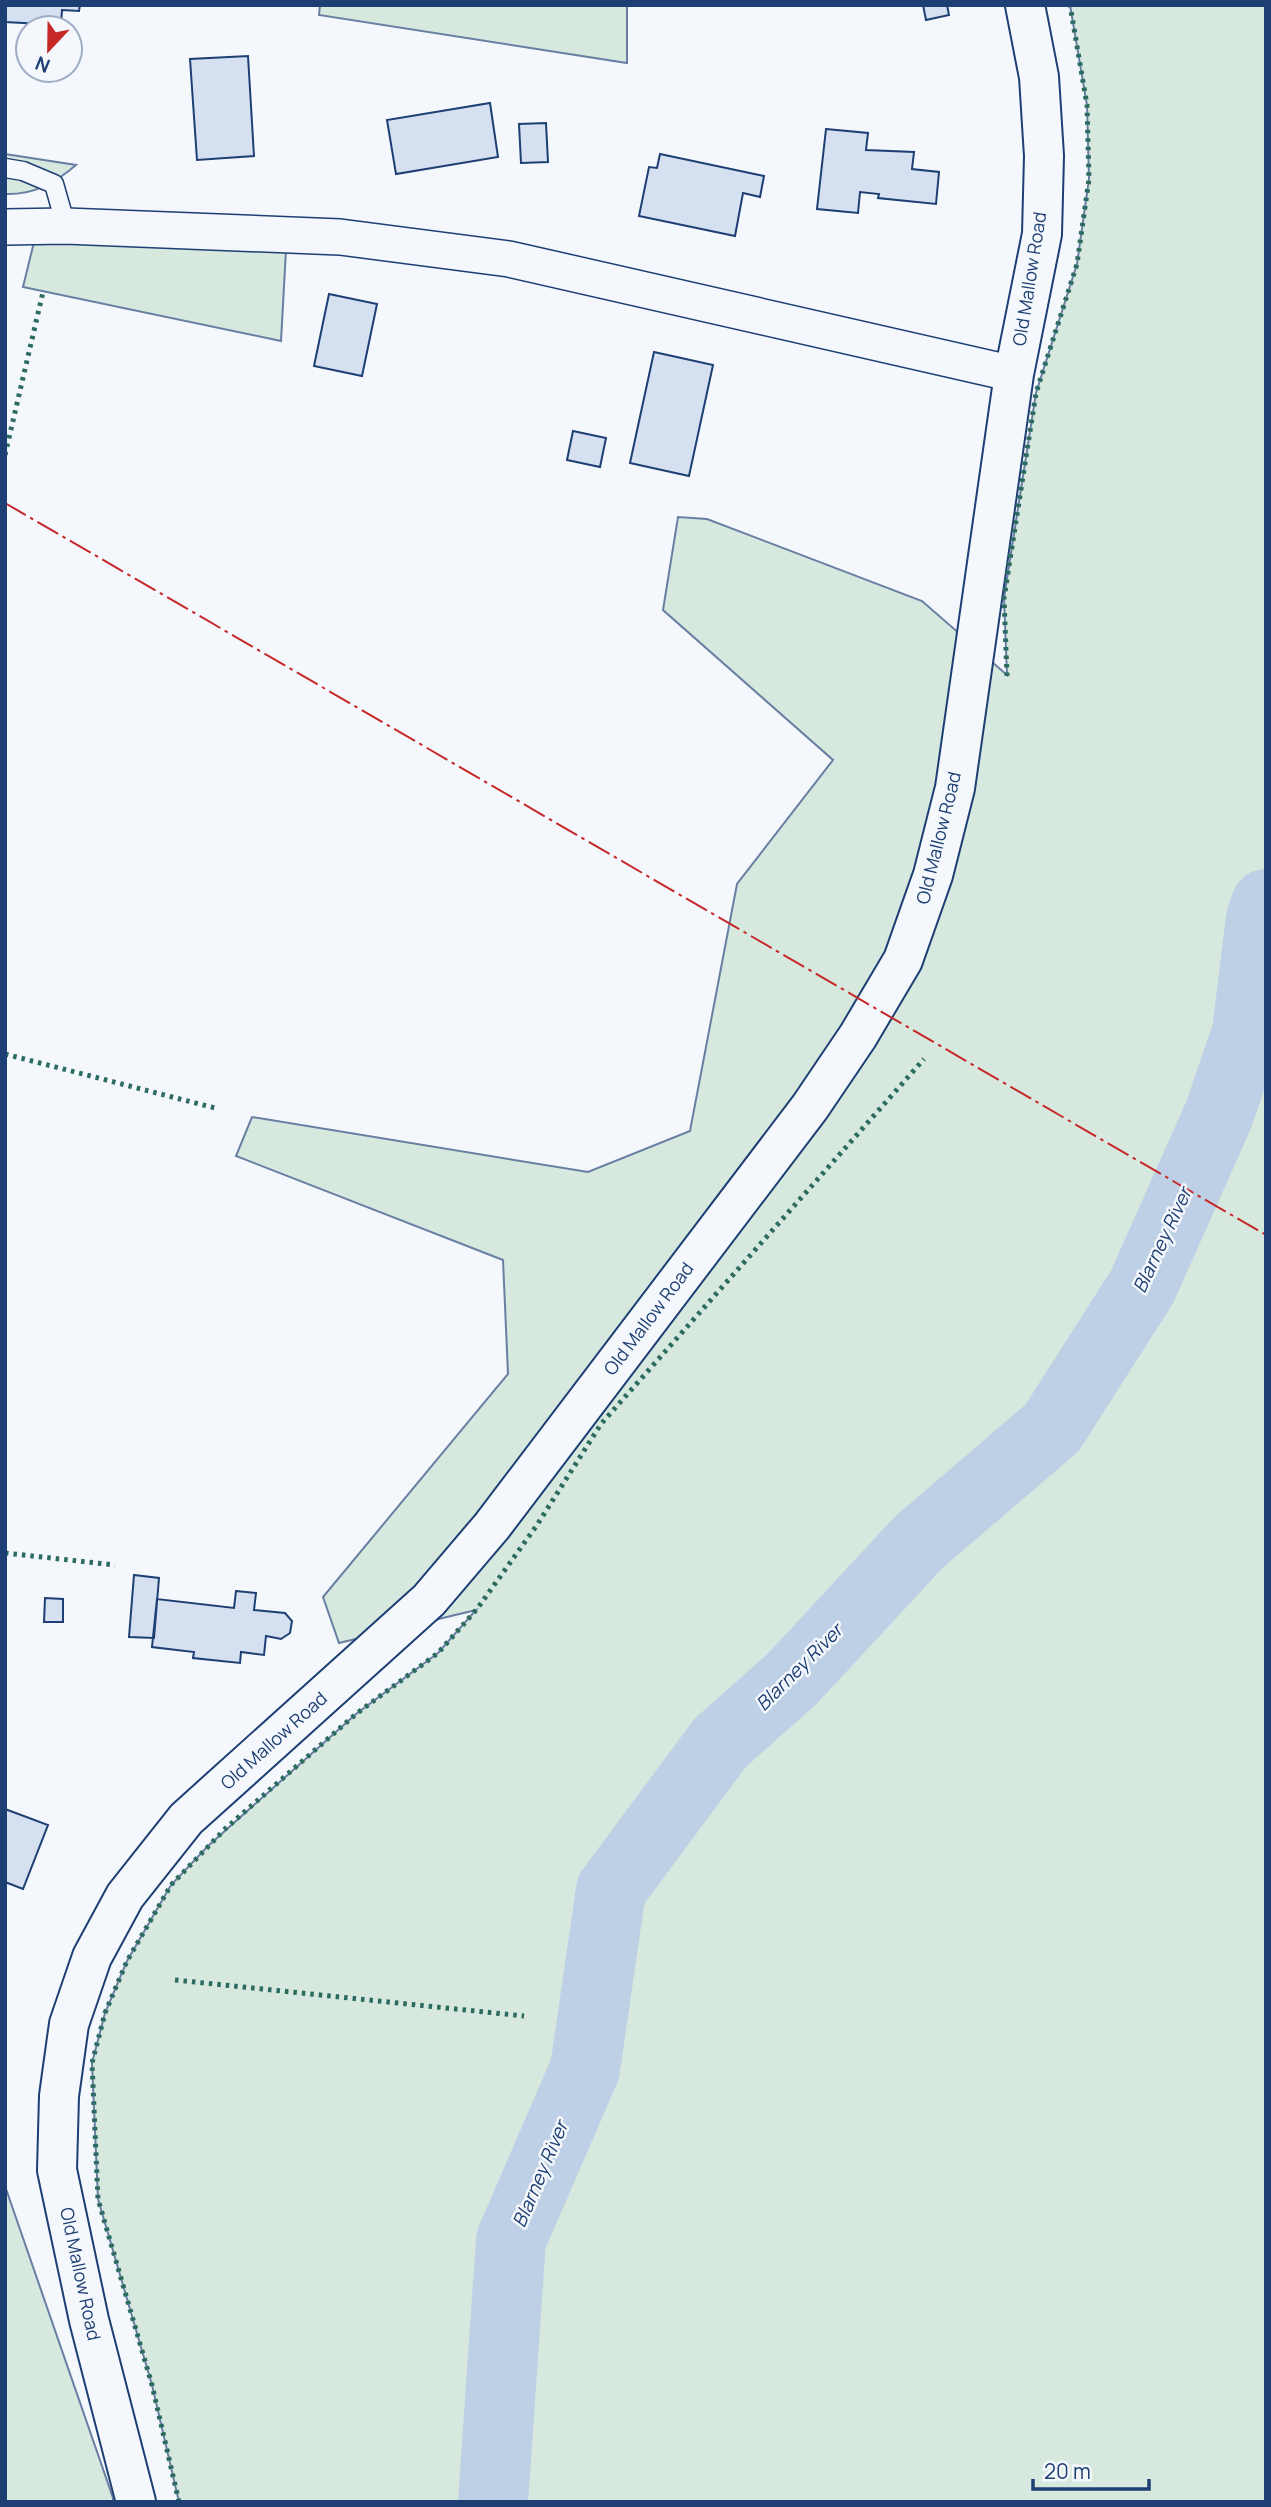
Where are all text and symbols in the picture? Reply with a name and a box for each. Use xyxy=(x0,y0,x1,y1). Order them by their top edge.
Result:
north arrow xyxy=(14,14,84,84)
text: N xyxy=(31,50,54,79)
street label: Old Mallow Road xyxy=(1007,210,1051,348)
street label: Old Mallow Road xyxy=(910,769,966,906)
water label: Blarney River xyxy=(1126,1181,1199,1297)
street label: Old Mallow Road xyxy=(598,1257,699,1380)
water label: Blarney River xyxy=(750,1616,850,1716)
street label: Old Mallow Road xyxy=(215,1686,332,1794)
water label: Blarney River xyxy=(506,2115,575,2231)
street label: Old Mallow Road xyxy=(55,2205,107,2343)
scale bar xyxy=(1033,2448,1148,2492)
text: 20 m xyxy=(1044,2457,1091,2485)

